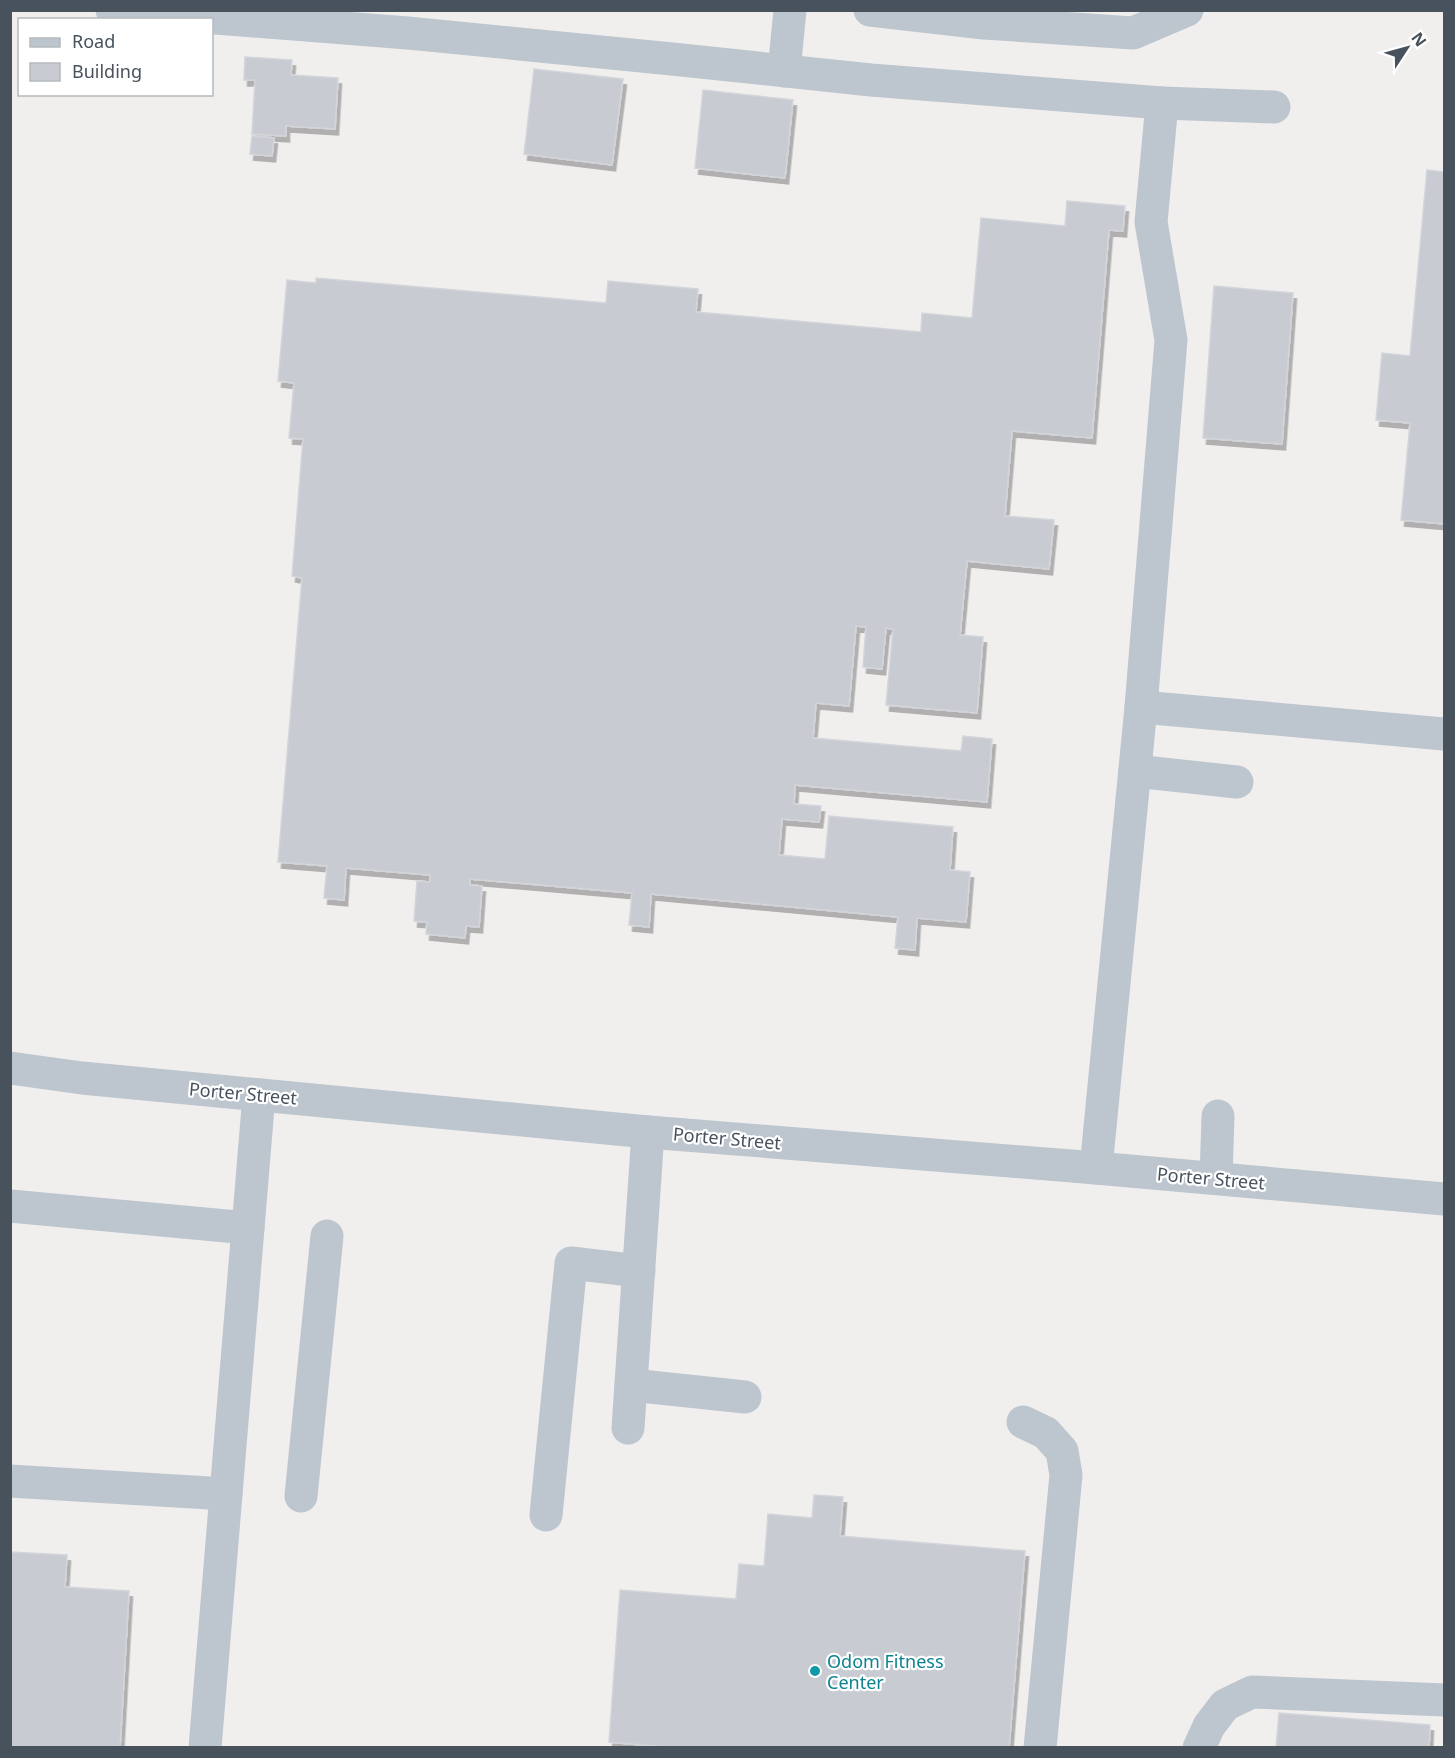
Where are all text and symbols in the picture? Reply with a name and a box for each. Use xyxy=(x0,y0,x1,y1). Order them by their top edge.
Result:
legend xyxy=(18,18,213,96)
north arrow xyxy=(1377,18,1437,78)
text: N xyxy=(1406,27,1432,51)
text: Road xyxy=(72,29,115,53)
text: Building xyxy=(72,59,142,83)
street label: Porter Street xyxy=(188,1076,298,1110)
street label: Porter Street xyxy=(672,1121,782,1155)
street label: Porter Street xyxy=(1156,1161,1266,1195)
place label: Odom Fitness Center xyxy=(827,1649,944,1694)
marker: Odom Fitness Center xyxy=(808,1664,822,1678)

